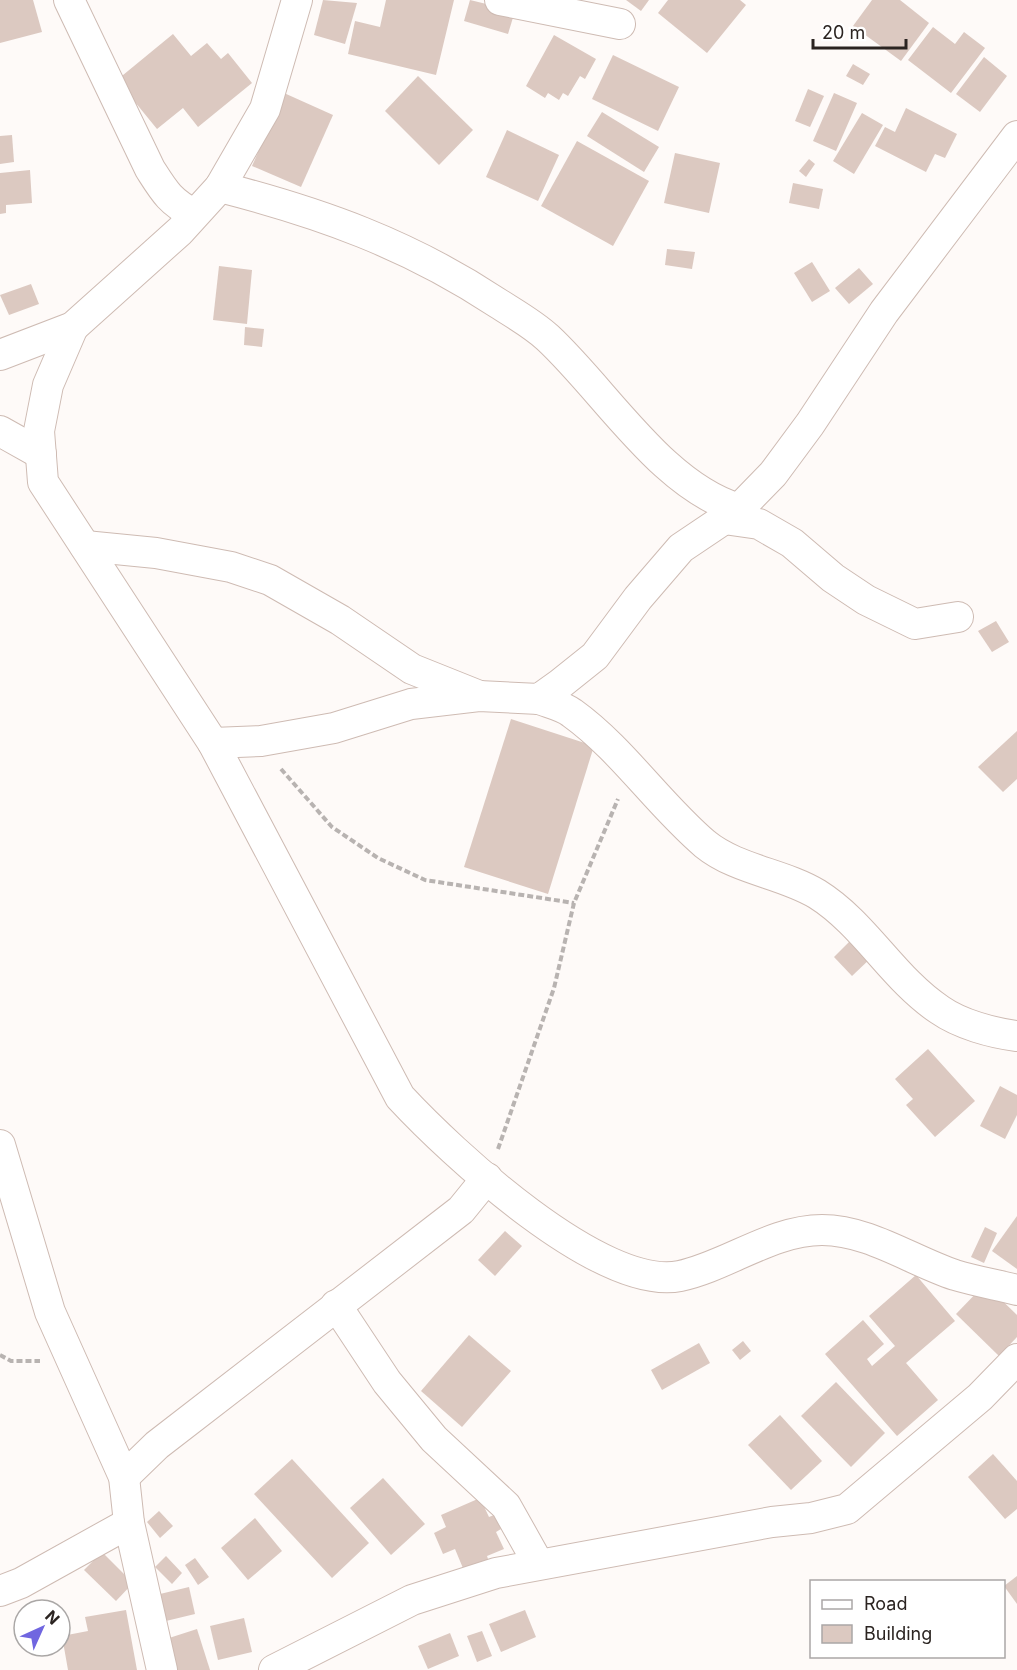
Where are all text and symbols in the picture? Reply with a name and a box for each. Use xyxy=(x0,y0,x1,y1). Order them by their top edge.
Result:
scale bar xyxy=(813,12,906,50)
text: 20 m xyxy=(822,22,865,43)
legend xyxy=(810,1580,1005,1658)
text: Road xyxy=(864,1593,907,1614)
north arrow xyxy=(12,1598,72,1658)
text: N xyxy=(41,1606,64,1629)
text: Building xyxy=(864,1623,932,1644)

